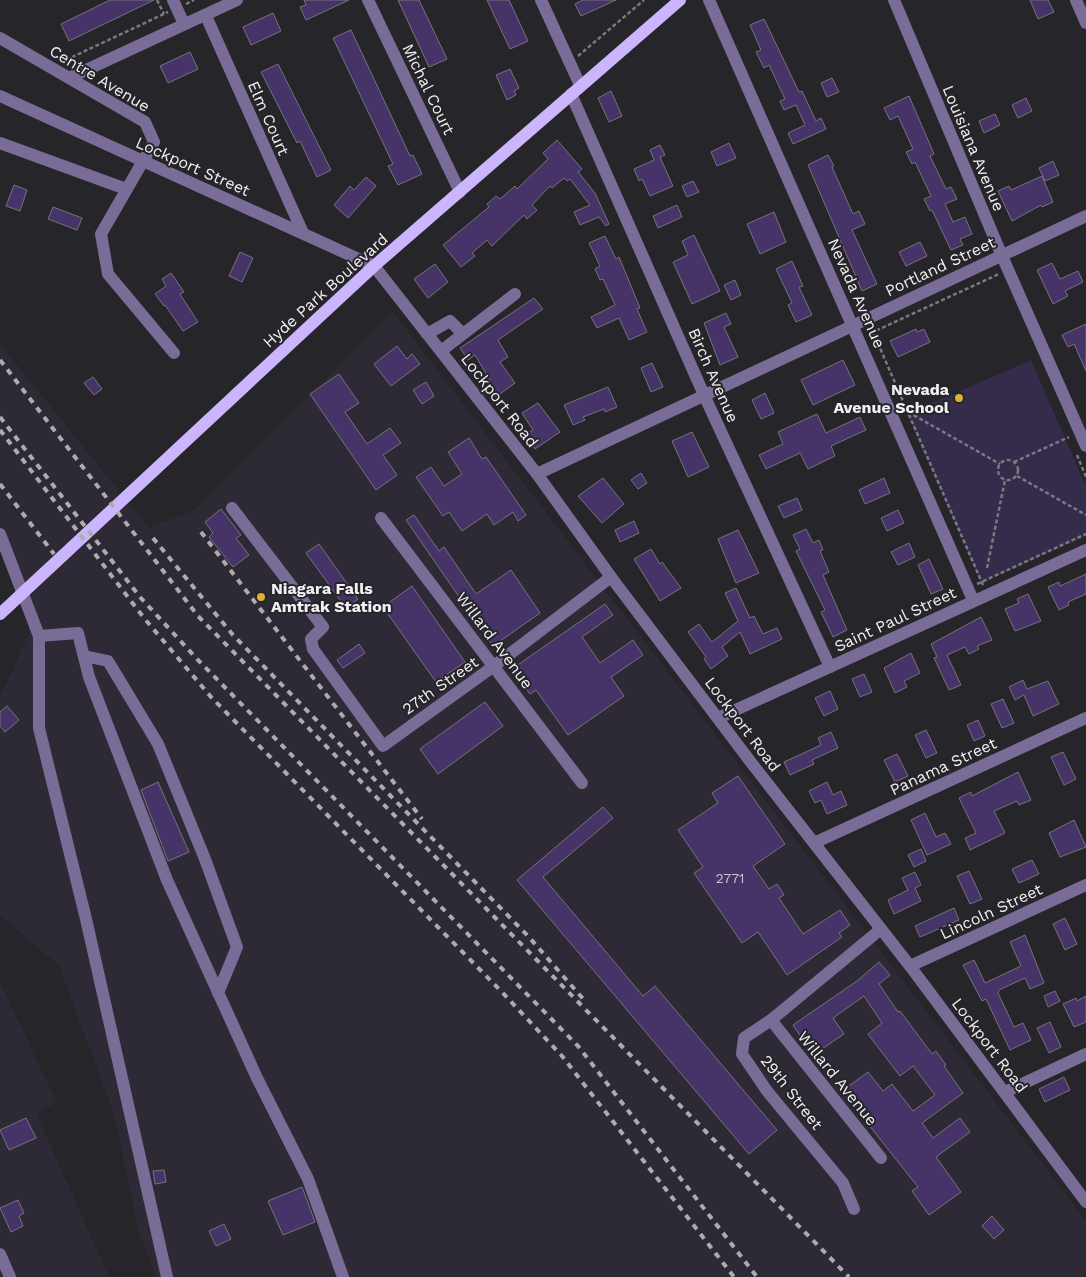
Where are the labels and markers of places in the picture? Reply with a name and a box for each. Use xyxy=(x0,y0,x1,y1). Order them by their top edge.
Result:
place label: Nevada Avenue School xyxy=(833,380,950,417)
marker: Nevada Avenue School xyxy=(953,392,965,404)
place label: Niagara Falls Amtrak Station xyxy=(271,579,392,616)
marker: Niagara Falls Amtrak Station xyxy=(255,591,267,603)

